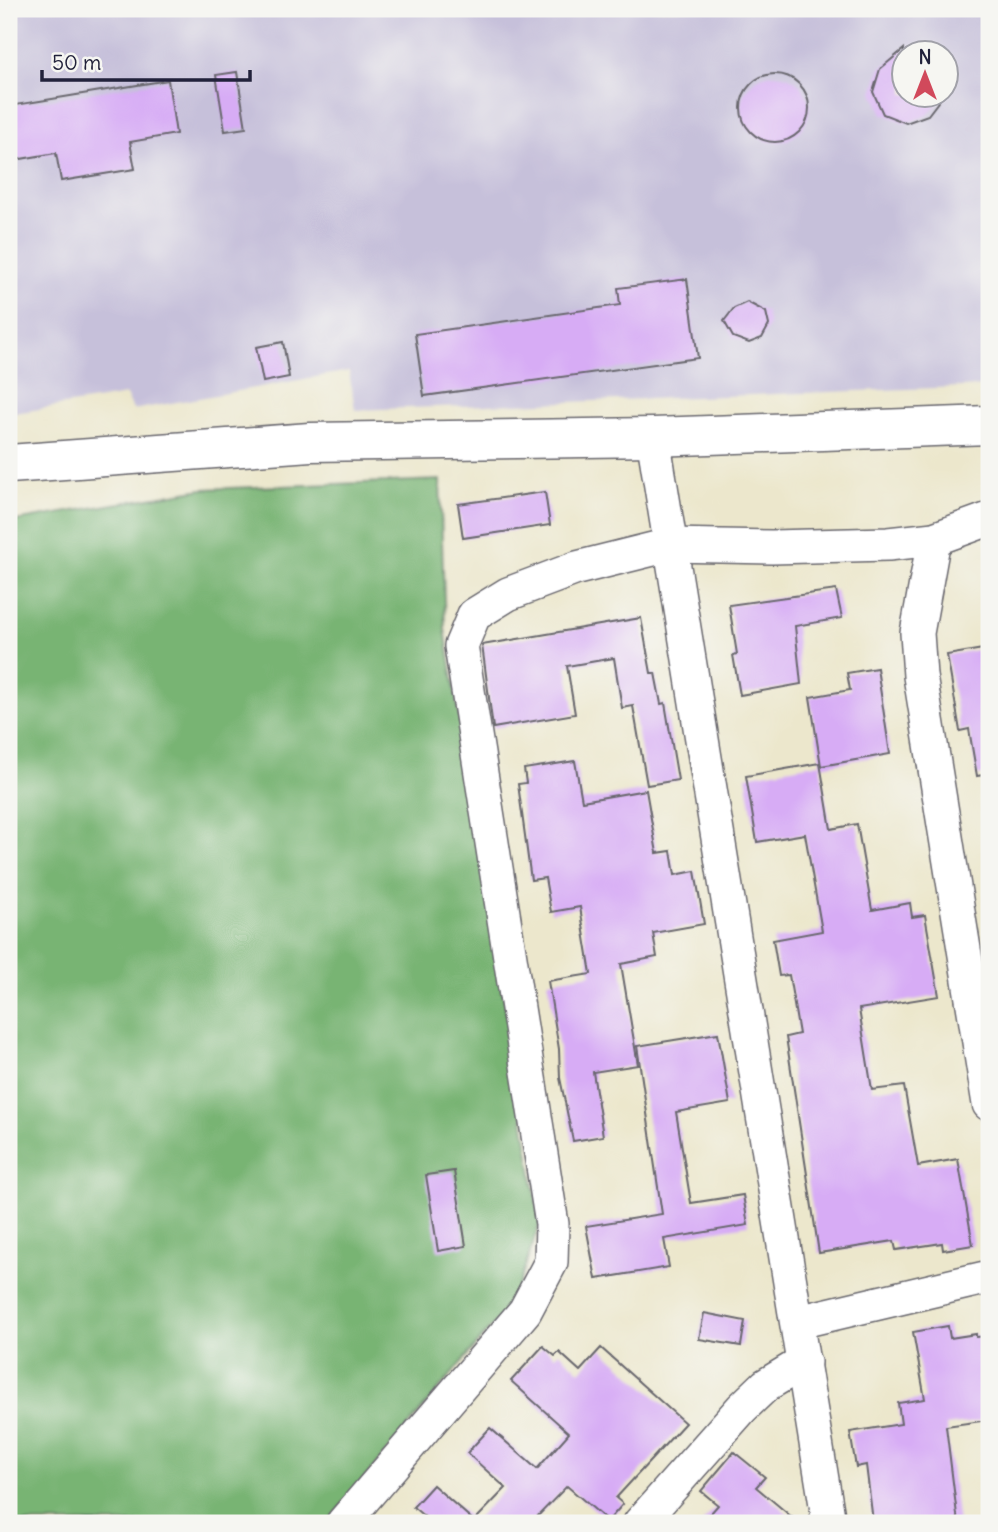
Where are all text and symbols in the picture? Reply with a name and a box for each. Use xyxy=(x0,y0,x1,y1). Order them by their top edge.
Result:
scale bar xyxy=(42,38,250,82)
north arrow xyxy=(890,38,960,108)
text: N xyxy=(918,45,932,69)
text: 50 m xyxy=(52,49,101,76)

